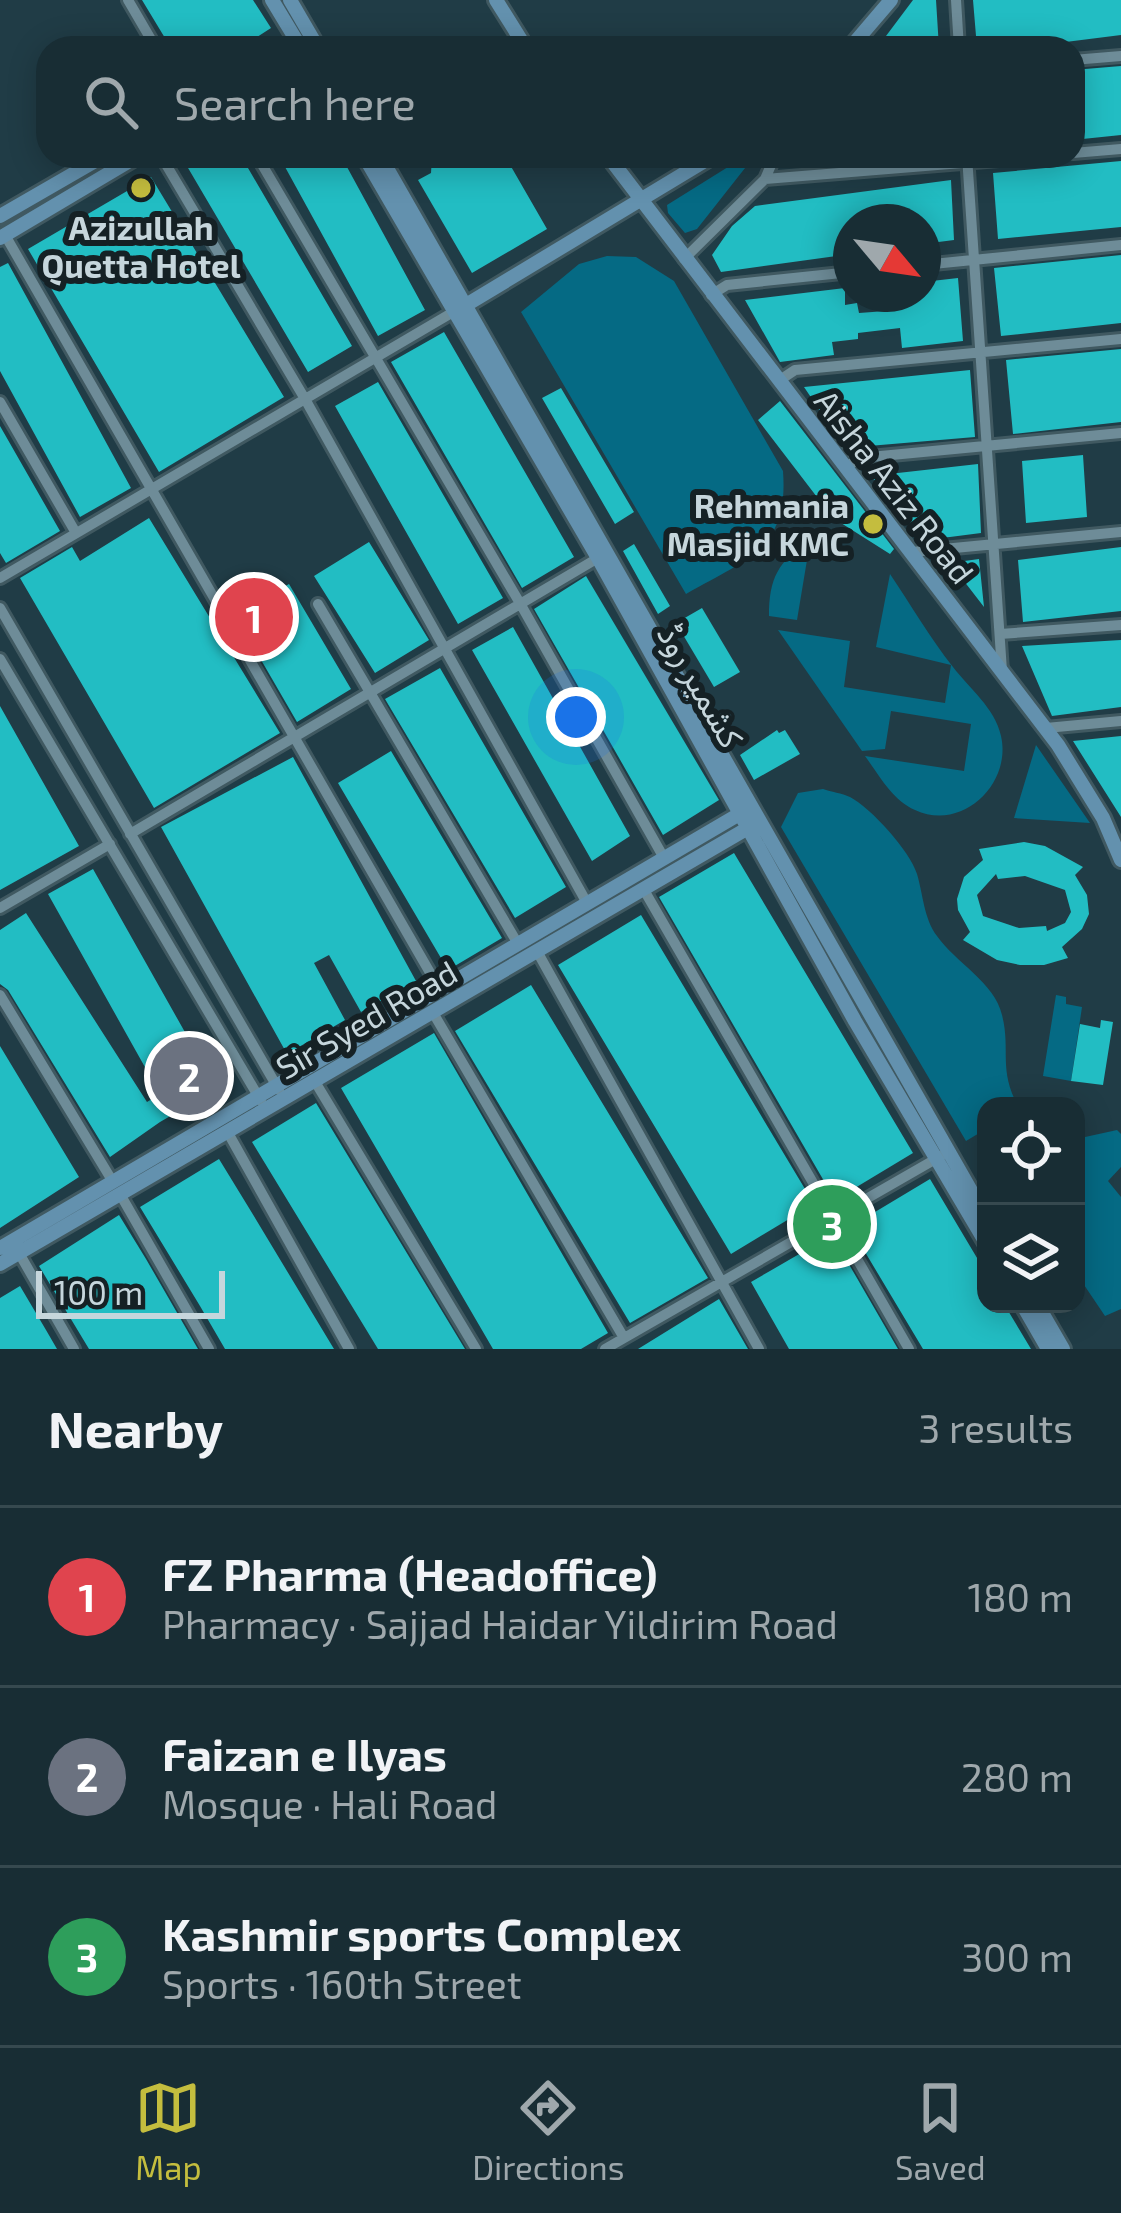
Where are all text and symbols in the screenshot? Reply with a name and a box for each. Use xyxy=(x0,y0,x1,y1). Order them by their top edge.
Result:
search box xyxy=(36,36,1085,168)
icon: search xyxy=(78,69,144,135)
text: Search here xyxy=(174,75,416,129)
marker: Azizullah Quetta Hotel xyxy=(128,175,154,201)
north arrow xyxy=(833,204,941,312)
place label: Azizullah Quetta Hotel xyxy=(41,207,241,286)
street label: Aisha Aziz Road xyxy=(807,381,983,591)
place label: Rehmania Masjid KMC xyxy=(667,485,849,563)
marker: Rehmania Masjid KMC xyxy=(860,511,886,537)
pin: 1 xyxy=(215,572,293,662)
street label: کشمیر روڈ xyxy=(649,616,753,755)
your location xyxy=(546,687,606,747)
street label: Sir Syed Road xyxy=(268,951,464,1087)
pin: 2 xyxy=(150,1031,228,1121)
map controls xyxy=(977,1097,1085,1313)
button: locate xyxy=(977,1097,1085,1205)
pin: 3 xyxy=(793,1179,871,1269)
button: layers xyxy=(977,1205,1085,1313)
scale bar xyxy=(36,1265,225,1318)
text: 100 m xyxy=(54,1272,143,1312)
text: Nearby xyxy=(48,1397,223,1458)
text: 3 results xyxy=(919,1404,1073,1451)
text: FZ Pharma (Headoffice) xyxy=(162,1546,658,1600)
text: 1 xyxy=(79,1573,95,1620)
text: 180 m xyxy=(967,1573,1073,1620)
text: Pharmacy · Sajjad Haidar Yildirim Road xyxy=(162,1600,838,1647)
text: Faizan e Ilyas xyxy=(162,1726,447,1780)
text: 2 xyxy=(76,1753,98,1800)
text: 280 m xyxy=(961,1753,1073,1800)
text: Mosque · Hali Road xyxy=(162,1780,497,1827)
text: Kashmir sports Complex xyxy=(162,1906,681,1960)
text: 3 xyxy=(76,1933,98,1980)
text: 300 m xyxy=(961,1933,1073,1980)
text: Sports · 160th Street xyxy=(162,1960,522,2007)
tab: Map xyxy=(135,2075,202,2187)
tab: Directions xyxy=(472,2075,624,2187)
tab: Saved xyxy=(895,2075,986,2187)

